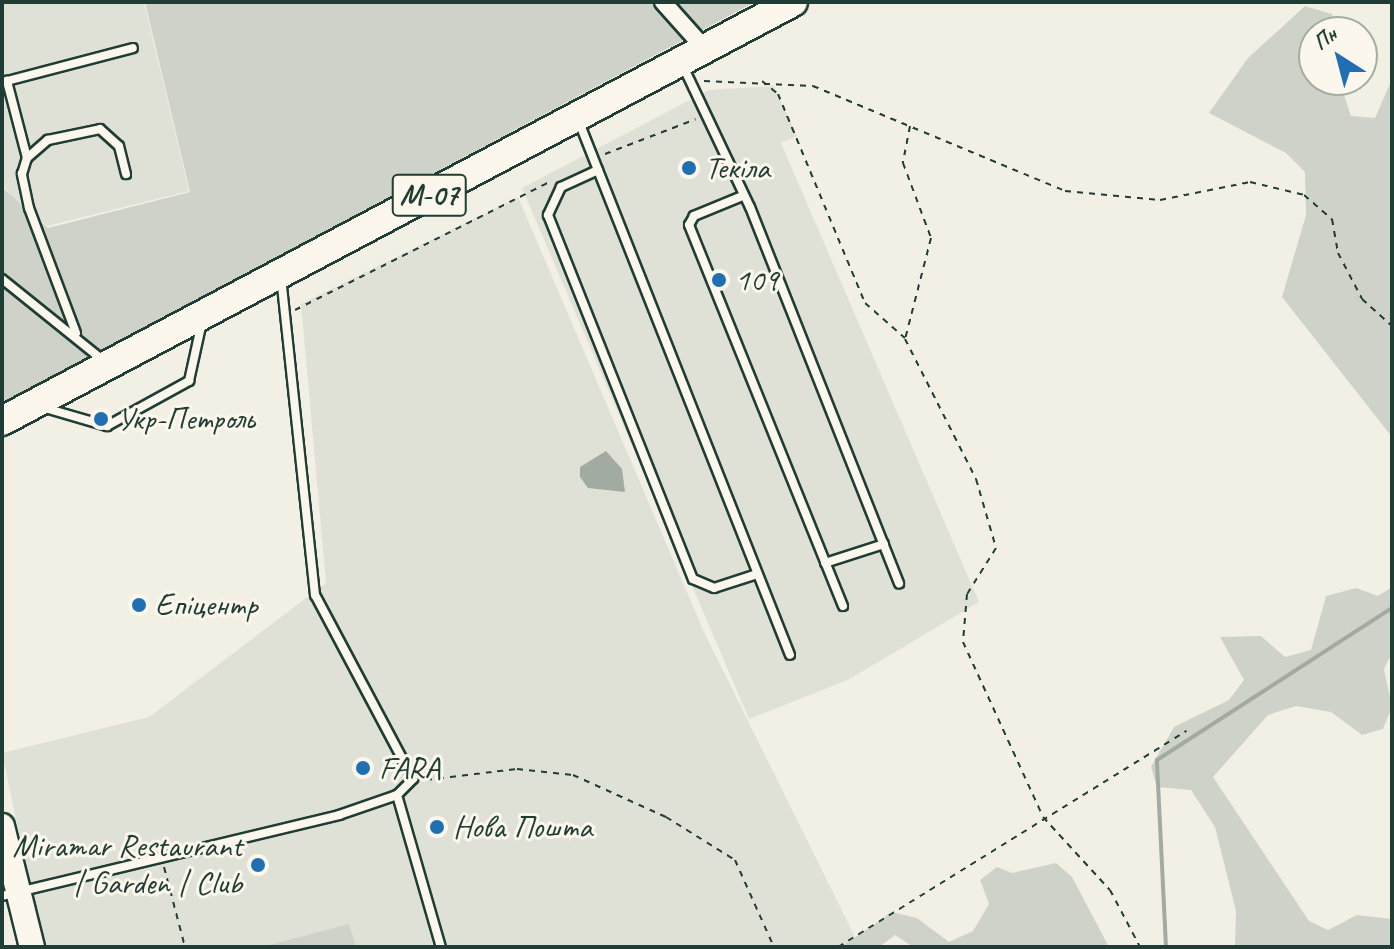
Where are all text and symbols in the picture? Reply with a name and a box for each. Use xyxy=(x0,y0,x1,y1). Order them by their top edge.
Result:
north arrow xyxy=(1298,16,1378,96)
text: Пн xyxy=(1308,20,1343,56)
place label: Текіла xyxy=(705,149,770,187)
marker: Текіла xyxy=(680,159,698,177)
road number: М-07 xyxy=(391,169,467,221)
place label: 109 xyxy=(735,261,778,299)
marker: 109 xyxy=(710,271,728,289)
place label: Укр-Петроль xyxy=(117,400,255,438)
marker: Укр-Петроль xyxy=(92,410,110,428)
place label: Епіцентр xyxy=(155,586,258,624)
marker: Епіцентр xyxy=(130,596,148,614)
place label: FARA xyxy=(379,749,440,787)
marker: FARA xyxy=(354,759,372,777)
place label: Нова Пошта xyxy=(453,808,594,846)
marker: Нова Пошта xyxy=(428,818,446,836)
place label: Miramar Restaurant | Garden | Club xyxy=(12,828,242,903)
marker: Miramar Restaurant | Garden | Club xyxy=(249,856,267,874)

